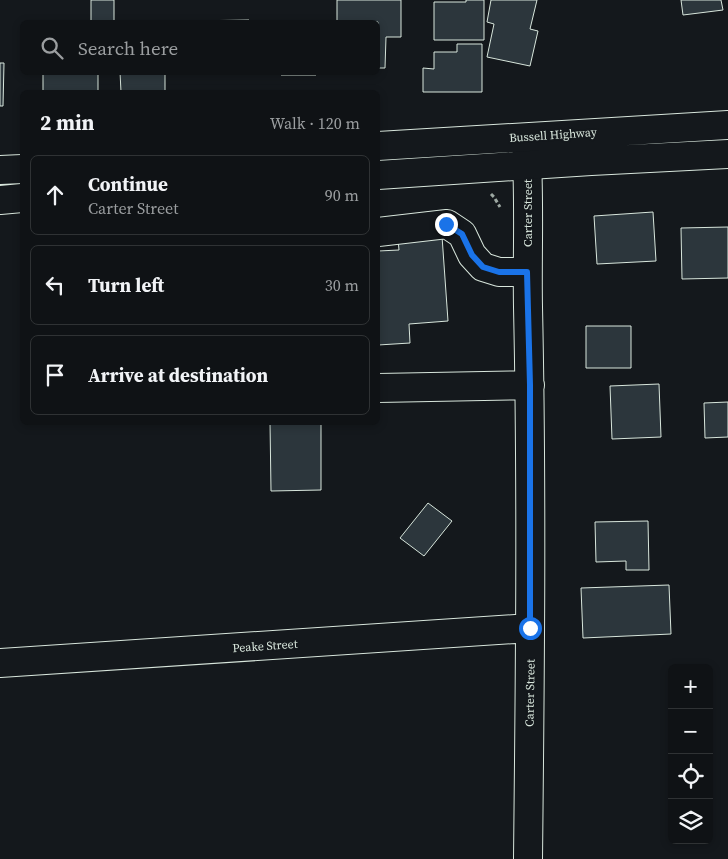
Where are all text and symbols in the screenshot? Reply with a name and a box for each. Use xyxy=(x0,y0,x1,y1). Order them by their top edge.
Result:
search box xyxy=(20,20,380,75)
icon: search xyxy=(38,34,66,62)
text: Search here xyxy=(78,35,178,61)
text: 2 min xyxy=(40,108,95,137)
text: Walk · 120 m xyxy=(270,112,360,134)
street label: Bussell Highway xyxy=(509,124,598,146)
text: Continue xyxy=(88,171,168,197)
street label: Carter Street xyxy=(520,179,536,247)
icon: ahead xyxy=(41,181,69,209)
text: 90 m xyxy=(325,184,359,206)
text: Carter Street xyxy=(88,197,178,219)
route end xyxy=(435,213,458,236)
icon: left xyxy=(41,271,69,299)
text: Turn left xyxy=(88,272,164,298)
text: 30 m xyxy=(325,274,359,296)
icon: arrive xyxy=(41,361,69,389)
text: Arrive at destination xyxy=(88,362,268,388)
route start xyxy=(519,617,542,640)
street label: Peake Street xyxy=(232,636,298,656)
street label: Carter Street xyxy=(521,659,539,727)
map controls xyxy=(668,664,713,844)
button: + xyxy=(668,664,713,709)
button: − xyxy=(668,709,713,754)
button: locate xyxy=(668,754,713,799)
button: layers xyxy=(668,799,713,844)

